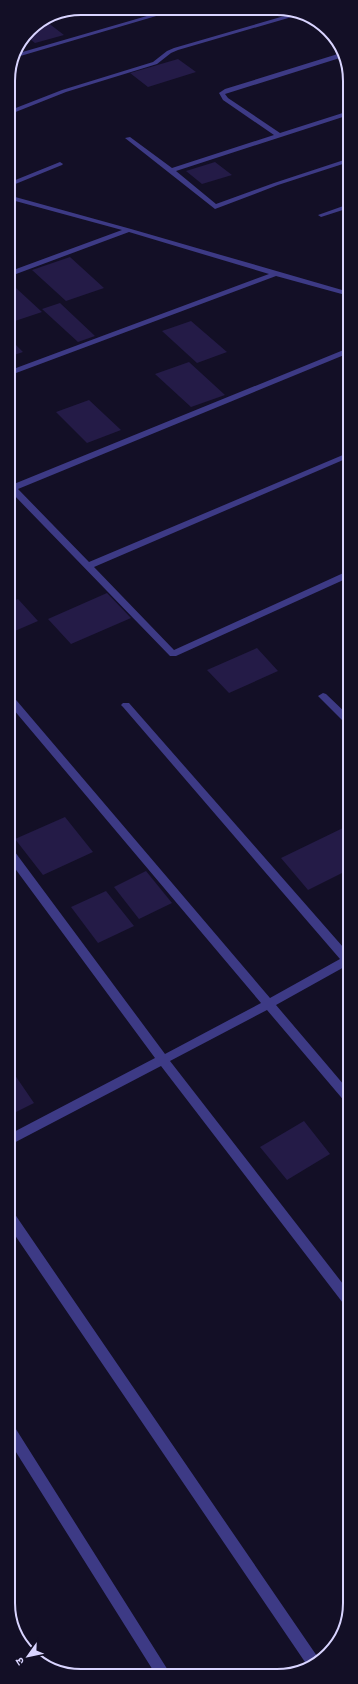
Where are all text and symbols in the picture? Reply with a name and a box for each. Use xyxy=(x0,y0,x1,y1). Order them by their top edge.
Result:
north arrow xyxy=(8,1636,48,1676)
text: उ xyxy=(13,1655,26,1667)

